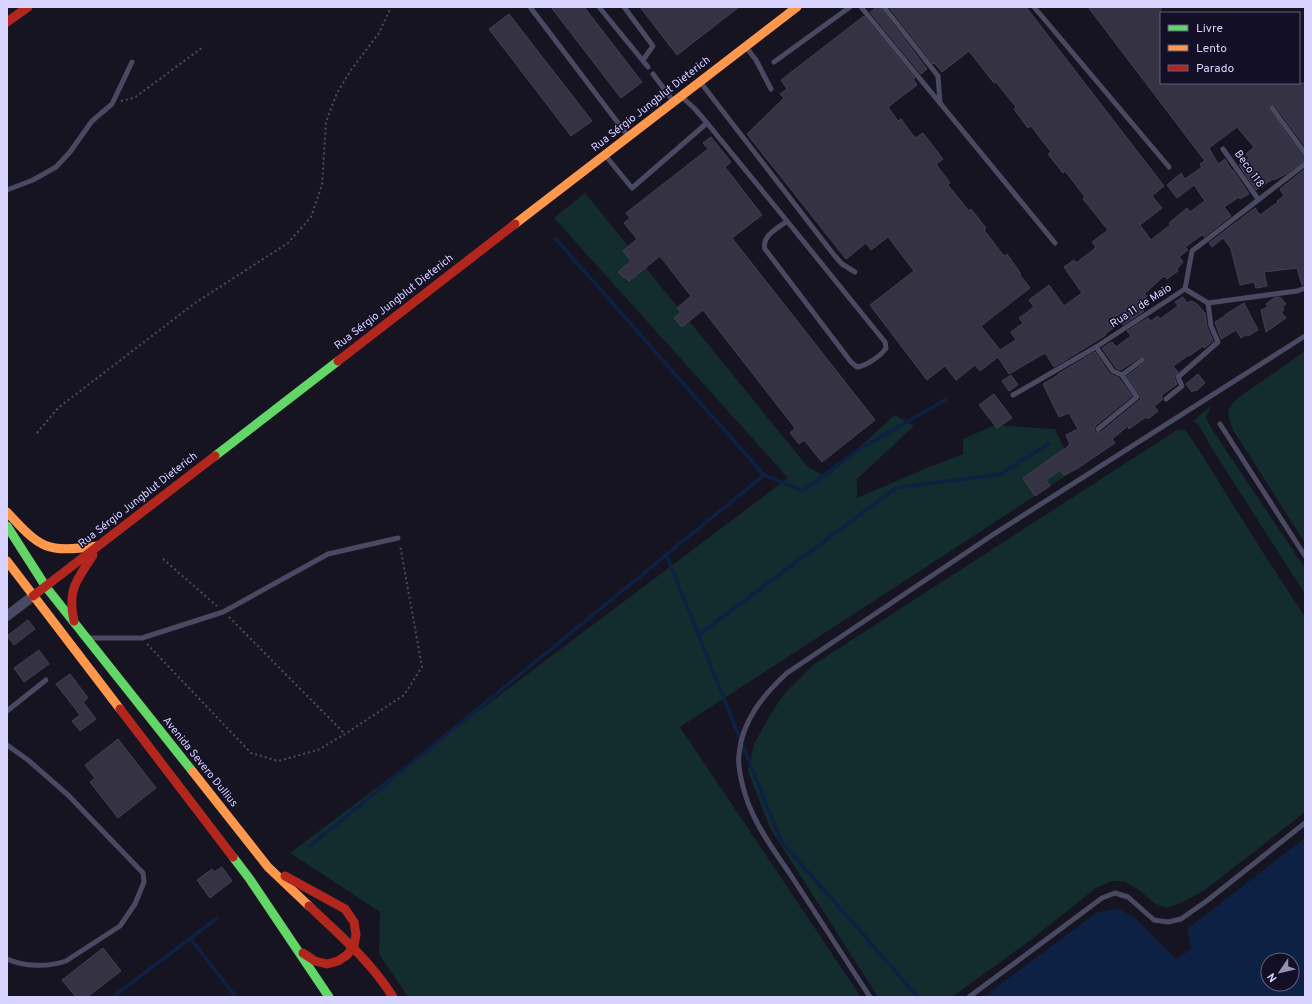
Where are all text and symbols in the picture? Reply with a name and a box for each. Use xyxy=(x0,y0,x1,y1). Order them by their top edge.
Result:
legend xyxy=(1160,12,1300,84)
text: Livre xyxy=(1196,21,1223,37)
text: Lento xyxy=(1196,41,1227,57)
street label: Rua Sérgio Jungblut Dieterich xyxy=(589,53,713,155)
text: Parado xyxy=(1196,61,1234,77)
street label: Beco 118 xyxy=(1231,148,1267,190)
street label: Rua Sérgio Jungblut Dieterich xyxy=(332,251,456,353)
street label: Rua 11 de Maio xyxy=(1108,281,1174,331)
street label: Rua Sérgio Jungblut Dieterich xyxy=(76,449,200,551)
street label: Avenida Severo Dullius xyxy=(159,714,241,810)
north arrow xyxy=(1260,952,1300,992)
text: N xyxy=(1265,970,1281,984)

